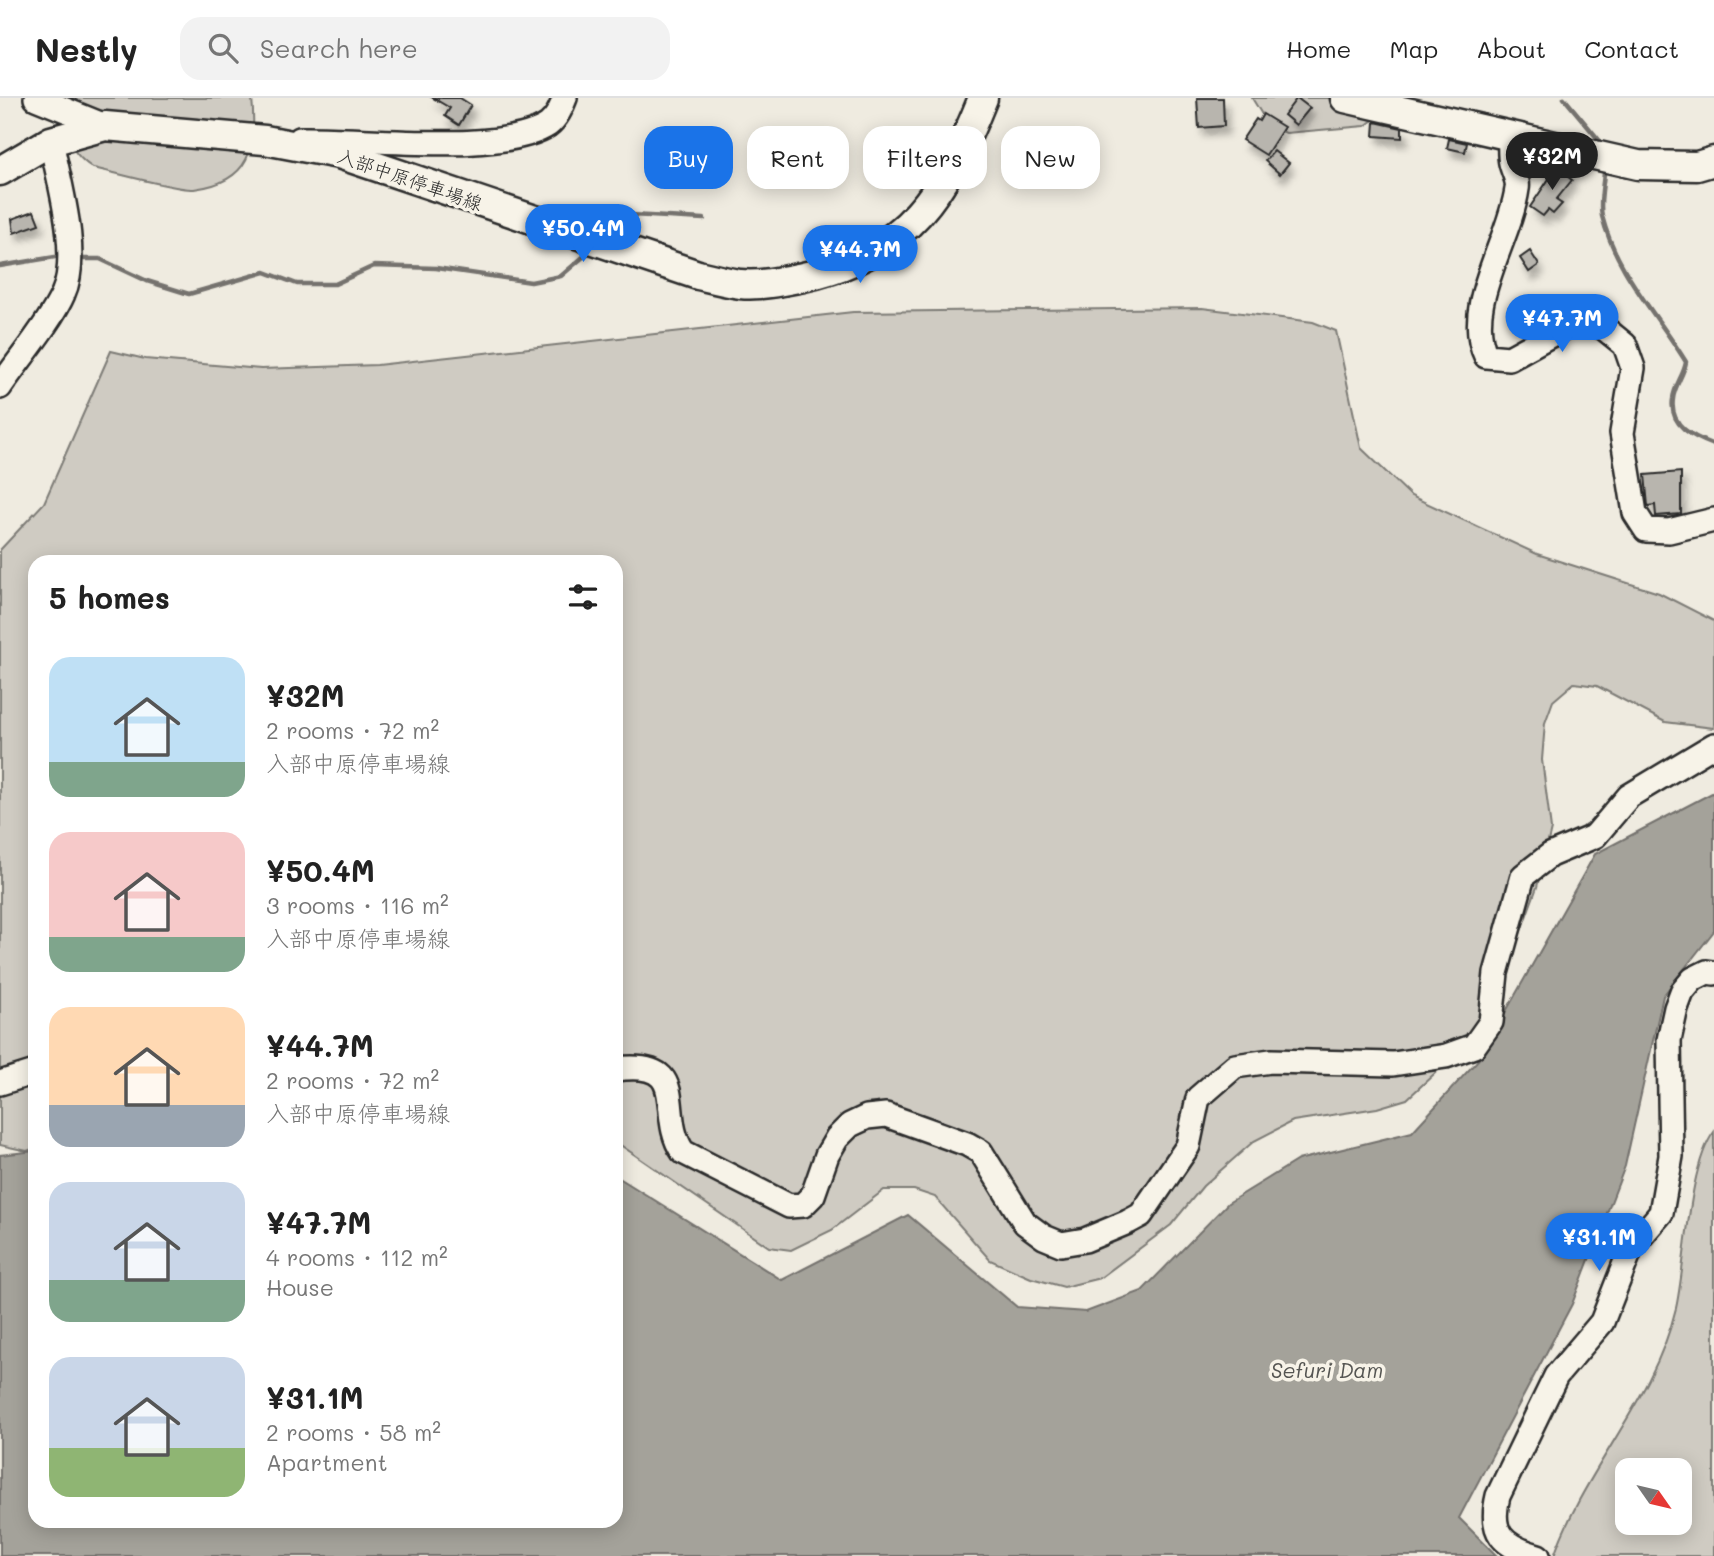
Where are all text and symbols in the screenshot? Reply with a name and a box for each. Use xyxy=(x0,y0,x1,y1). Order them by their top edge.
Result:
search box xyxy=(180,17,670,80)
text: Nestly xyxy=(35,27,138,70)
icon: search xyxy=(204,29,242,67)
text: Search here xyxy=(260,31,418,65)
text: Home xyxy=(1286,33,1351,64)
text: Map xyxy=(1389,33,1438,64)
text: About xyxy=(1476,33,1546,64)
text: Contact xyxy=(1584,33,1679,64)
chip: Buy xyxy=(644,126,733,189)
chip: Rent xyxy=(747,126,849,189)
chip: Filters xyxy=(863,126,987,189)
chip: New xyxy=(1001,126,1100,189)
pin: ¥32M xyxy=(1511,132,1593,192)
text: ¥32M xyxy=(1522,140,1582,170)
street label: 入部中原停車場線 xyxy=(334,142,486,216)
pin: ¥50.4M xyxy=(526,204,640,264)
text: ¥50.4M xyxy=(541,212,625,242)
pin: ¥44.7M xyxy=(803,226,917,285)
text: ¥44.7M xyxy=(819,233,901,263)
pin: ¥47.7M xyxy=(1505,294,1619,354)
text: ¥47.7M xyxy=(1522,302,1602,332)
text: 5 homes xyxy=(49,577,170,617)
icon: filters xyxy=(564,578,602,616)
text: ¥32M xyxy=(266,675,345,715)
icon: home xyxy=(105,685,189,769)
text: 2 rooms · 72 m² xyxy=(266,715,439,745)
text: 入部中原停車場線 xyxy=(266,748,450,778)
text: ¥50.4M xyxy=(266,850,375,890)
icon: home xyxy=(105,860,189,944)
text: 3 rooms · 116 m² xyxy=(266,890,449,920)
text: 入部中原停車場線 xyxy=(266,923,450,953)
text: ¥44.7M xyxy=(266,1025,374,1065)
icon: home xyxy=(105,1035,189,1119)
text: 2 rooms · 72 m² xyxy=(266,1065,439,1095)
text: 入部中原停車場線 xyxy=(266,1098,450,1128)
text: ¥47.7M xyxy=(266,1202,372,1242)
icon: home xyxy=(105,1210,189,1294)
pin: ¥31.1M xyxy=(1542,1214,1656,1273)
text: ¥31.1M xyxy=(1562,1221,1636,1251)
text: 4 rooms · 112 m² xyxy=(266,1242,448,1272)
text: House xyxy=(266,1272,334,1302)
water label: Sefuri Dam xyxy=(1271,1356,1383,1383)
text: ¥31.1M xyxy=(266,1377,364,1417)
icon: home xyxy=(105,1385,189,1469)
text: 2 rooms · 58 m² xyxy=(266,1417,441,1447)
text: Apartment xyxy=(266,1447,388,1477)
north arrow xyxy=(1615,1458,1692,1535)
map controls xyxy=(1615,1458,1692,1535)

